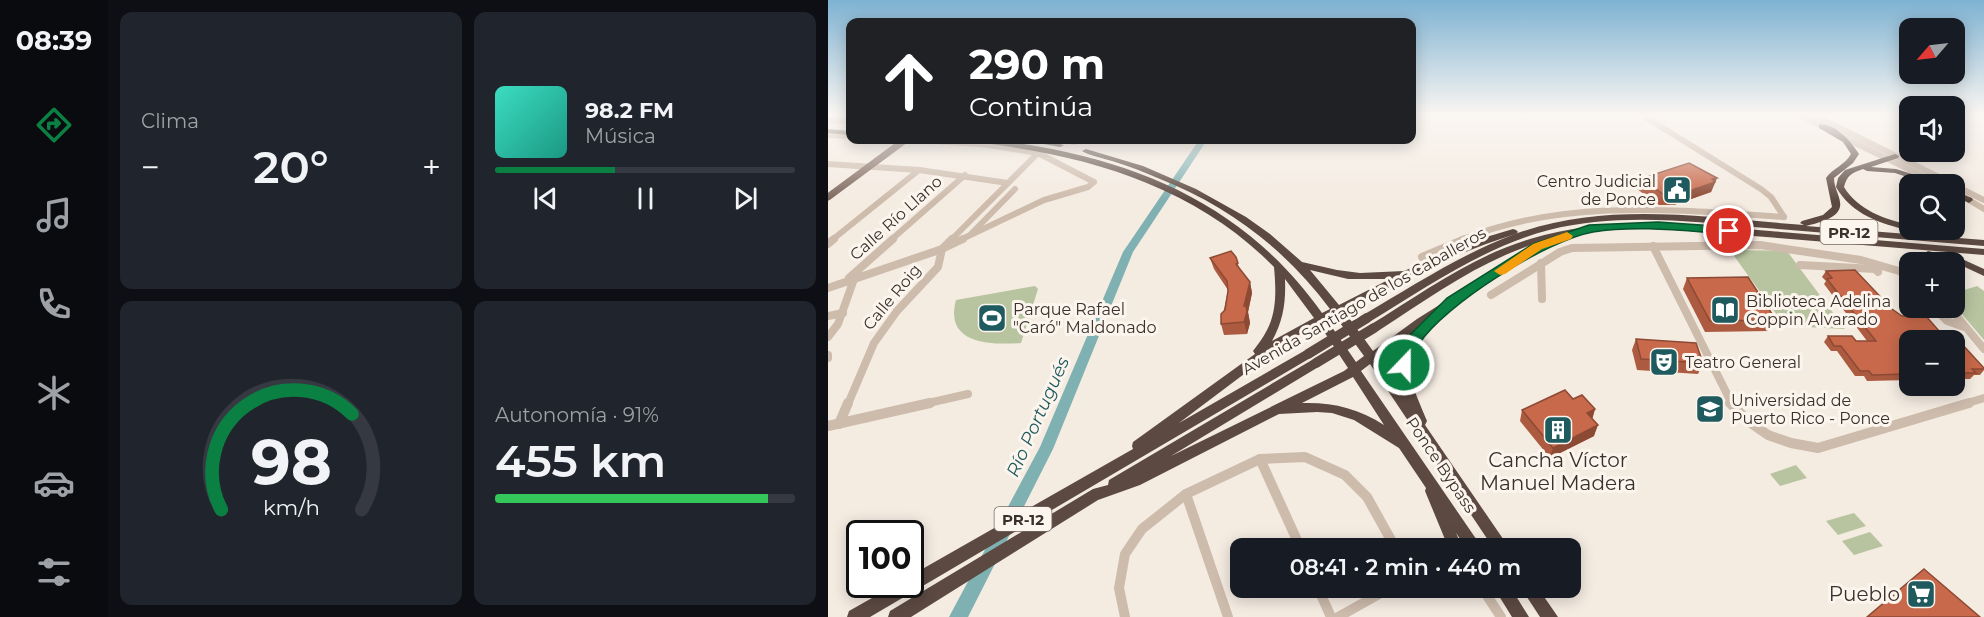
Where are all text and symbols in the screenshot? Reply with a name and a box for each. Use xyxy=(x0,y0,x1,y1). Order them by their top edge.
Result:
north arrow xyxy=(1899,18,1965,84)
map controls xyxy=(1899,18,1965,396)
text: 08:39 xyxy=(16,24,92,57)
text: 290 m xyxy=(969,38,1105,90)
icon: ahead xyxy=(870,42,948,120)
text: Continúa xyxy=(969,90,1093,123)
button: sound xyxy=(1899,96,1965,162)
text: 98.2 FM xyxy=(585,97,674,124)
icon: directions xyxy=(33,104,75,146)
text: Clima xyxy=(141,109,199,133)
text: Música xyxy=(585,124,656,148)
text: 20° xyxy=(253,139,329,194)
text: − xyxy=(141,147,160,187)
text: + xyxy=(422,147,441,187)
street label: Calle Río Llano xyxy=(846,172,946,264)
place label: Centro Judicial de Ponce xyxy=(1537,172,1656,209)
public building icon: Centro Judicial de Ponce xyxy=(1661,174,1693,206)
button: search xyxy=(1899,174,1965,240)
icon: previous xyxy=(529,182,562,215)
icon: pause xyxy=(629,182,662,215)
icon: next xyxy=(729,182,762,215)
icon: music xyxy=(33,194,75,236)
pin xyxy=(1703,205,1754,256)
icon: arrive xyxy=(1712,214,1745,247)
road number: PR-12 xyxy=(1820,220,1878,244)
street label: Avenida Santiago de los Caballeros xyxy=(1239,223,1490,379)
button: + xyxy=(1899,252,1965,318)
street label: Calle Roig xyxy=(859,260,925,334)
icon: phone xyxy=(33,283,75,325)
place label: Biblioteca Adelina Coppin Alvarado xyxy=(1746,292,1891,329)
library icon: Biblioteca Adelina Coppin Alvarado xyxy=(1709,294,1741,326)
place label: Parque Rafael "Caró" Maldonado xyxy=(1013,300,1157,337)
sports icon: Parque Rafael "Caró" Maldonado xyxy=(976,302,1008,334)
button: − xyxy=(1899,330,1965,396)
position arrow xyxy=(1372,333,1436,397)
theatre icon: Teatro General xyxy=(1648,346,1680,378)
water label: Río Portugués xyxy=(1002,353,1074,480)
place label: Teatro General xyxy=(1685,353,1801,372)
icon: climate xyxy=(33,372,75,414)
place label: Universidad de Puerto Rico - Ponce xyxy=(1731,391,1890,428)
school or university icon: Universidad de Puerto Rico - Ponce xyxy=(1694,393,1726,425)
text: Autonomía · 91% xyxy=(495,403,659,427)
street label: Ponce Bypass xyxy=(1402,413,1480,517)
building icon: Cancha Víctor Manuel Madera xyxy=(1542,414,1574,446)
text: 98 xyxy=(251,424,331,500)
text: 455 km xyxy=(495,433,666,488)
place label: Cancha Víctor Manuel Madera xyxy=(1480,448,1636,495)
icon: car xyxy=(33,462,75,504)
text: km/h xyxy=(262,494,320,520)
road number: PR-12 xyxy=(994,507,1052,531)
speed limit sign: 100 xyxy=(846,520,924,598)
icon: filters xyxy=(33,551,75,593)
text: 08:41 · 2 min · 440 m xyxy=(1290,554,1521,581)
supermarket icon: Pueblo xyxy=(1905,578,1937,610)
place label: Pueblo xyxy=(1829,582,1900,606)

